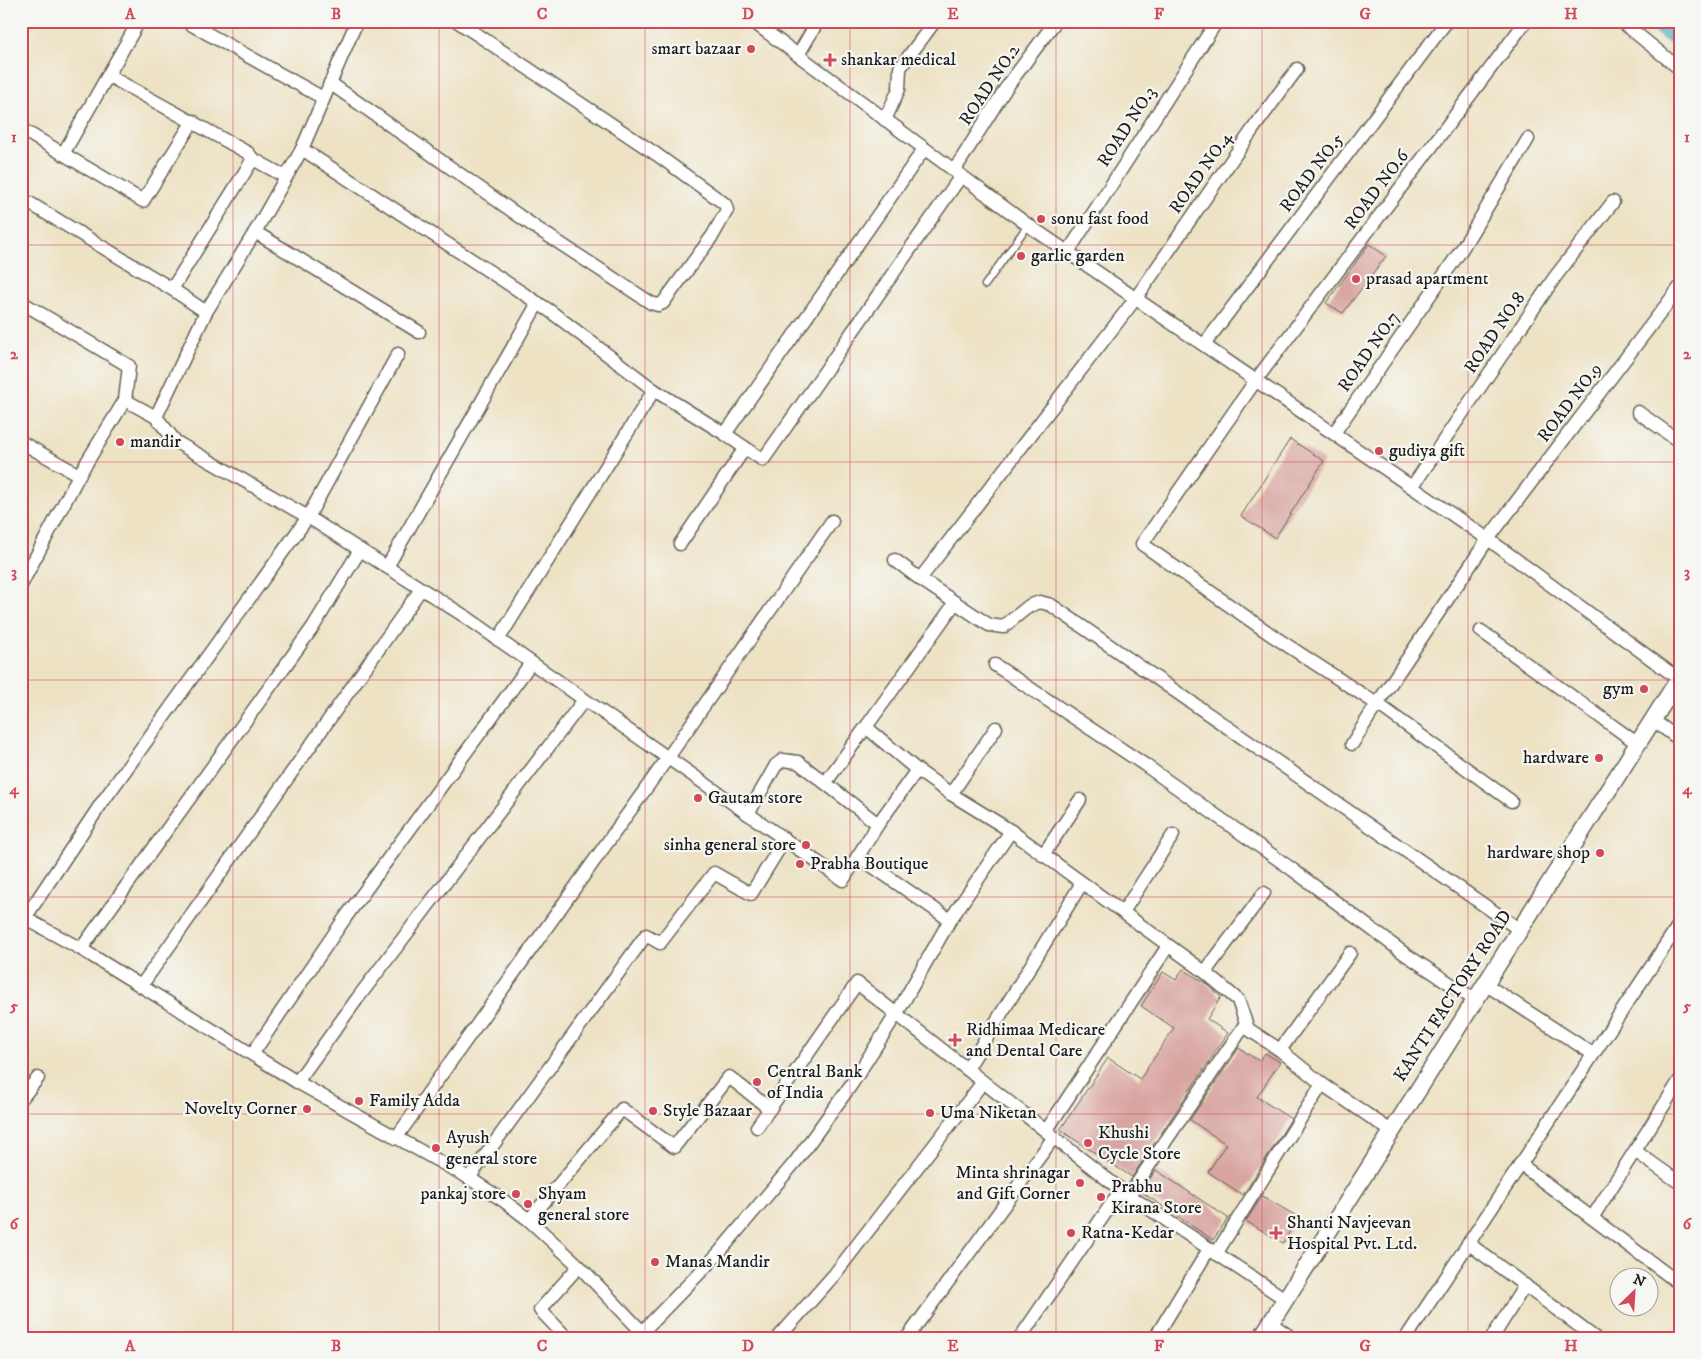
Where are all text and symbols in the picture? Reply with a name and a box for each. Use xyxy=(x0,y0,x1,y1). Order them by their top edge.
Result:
text: A xyxy=(124,4,136,24)
text: B xyxy=(331,4,341,24)
text: C xyxy=(537,4,547,24)
text: D xyxy=(742,4,754,24)
text: E xyxy=(947,4,959,24)
text: F xyxy=(1154,4,1164,24)
text: G xyxy=(1359,4,1371,24)
text: H xyxy=(1564,4,1578,24)
place label: smart bazaar xyxy=(652,38,741,60)
street label: ROAD NO.2 xyxy=(955,40,1025,130)
marker: smart bazaar xyxy=(745,43,757,55)
place label: shankar medical xyxy=(841,49,957,71)
marker: shankar medical xyxy=(823,53,837,67)
street label: ROAD NO.3 xyxy=(1093,83,1161,171)
text: 1 xyxy=(11,127,17,147)
street label: ROAD NO.4 xyxy=(1165,127,1238,218)
text: 1 xyxy=(1684,127,1690,147)
street label: ROAD NO.5 xyxy=(1275,129,1349,217)
street label: ROAD NO.6 xyxy=(1340,145,1414,234)
place label: sonu fast food xyxy=(1051,208,1149,230)
marker: sonu fast food xyxy=(1035,213,1047,225)
place label: garlic garden xyxy=(1031,245,1125,267)
marker: garlic garden xyxy=(1015,250,1027,262)
place label: prasad apartment xyxy=(1365,268,1489,290)
marker: prasad apartment xyxy=(1350,273,1362,285)
street label: ROAD NO.8 xyxy=(1460,288,1530,378)
street label: ROAD NO.7 xyxy=(1333,308,1405,396)
text: 2 xyxy=(10,344,19,364)
text: 2 xyxy=(1683,344,1692,364)
street label: ROAD NO.9 xyxy=(1533,359,1607,447)
place label: mandir xyxy=(130,431,181,453)
marker: mandir xyxy=(114,436,126,448)
place label: gudiya gift xyxy=(1389,440,1465,462)
marker: gudiya gift xyxy=(1373,445,1385,457)
text: 3 xyxy=(11,562,17,582)
text: 3 xyxy=(1684,562,1690,582)
place label: gym xyxy=(1603,678,1634,700)
marker: gym xyxy=(1638,683,1650,695)
place label: hardware xyxy=(1523,747,1589,769)
marker: hardware xyxy=(1593,752,1605,764)
text: 4 xyxy=(8,779,19,799)
text: 4 xyxy=(1681,779,1692,799)
place label: Gautam store xyxy=(708,787,802,809)
marker: Gautam store xyxy=(692,792,704,804)
place label: sinha general store xyxy=(664,834,796,856)
marker: sinha general store xyxy=(800,839,812,851)
place label: hardware shop xyxy=(1487,842,1590,864)
marker: hardware shop xyxy=(1594,847,1606,859)
place label: Prabha Boutique xyxy=(810,853,928,875)
marker: Prabha Boutique xyxy=(794,858,806,870)
street label: KANTI FACTORY ROAD xyxy=(1389,906,1517,1086)
text: 5 xyxy=(9,996,18,1016)
text: 5 xyxy=(1682,996,1691,1016)
place label: Ridhimaa Medicare and Dental Care xyxy=(966,1019,1105,1062)
marker: Ridhimaa Medicare and Dental Care xyxy=(948,1033,962,1047)
place label: Central Bank of India xyxy=(767,1061,863,1104)
marker: Central Bank of India xyxy=(751,1076,763,1088)
place label: Family Adda xyxy=(369,1090,460,1112)
marker: Family Adda xyxy=(353,1095,365,1107)
place label: Novelty Corner xyxy=(184,1098,297,1120)
place label: Style Bazaar xyxy=(663,1100,752,1122)
place label: Uma Niketan xyxy=(940,1102,1037,1124)
marker: Novelty Corner xyxy=(301,1103,313,1115)
marker: Style Bazaar xyxy=(647,1105,659,1117)
marker: Uma Niketan xyxy=(924,1107,936,1119)
place label: Khushi Cycle Store xyxy=(1098,1122,1181,1165)
place label: Ayush general store xyxy=(446,1127,537,1170)
marker: Khushi Cycle Store xyxy=(1082,1137,1094,1149)
marker: Ayush general store xyxy=(430,1142,442,1154)
place label: Minta shrinagar and Gift Corner xyxy=(955,1162,1070,1205)
place label: Prabhu Kirana Store xyxy=(1111,1176,1202,1219)
marker: Minta shrinagar and Gift Corner xyxy=(1074,1177,1086,1189)
place label: pankaj store xyxy=(420,1183,506,1205)
place label: Shyam general store xyxy=(538,1183,629,1226)
marker: pankaj store xyxy=(510,1188,522,1200)
marker: Prabhu Kirana Store xyxy=(1095,1191,1107,1203)
marker: Shyam general store xyxy=(522,1198,534,1210)
place label: Shanti Navjeevan Hospital Pvt. Ltd. xyxy=(1287,1212,1417,1255)
text: 6 xyxy=(10,1214,20,1234)
text: 6 xyxy=(1683,1214,1693,1234)
place label: Ratna-Kedar xyxy=(1081,1222,1174,1244)
marker: Shanti Navjeevan Hospital Pvt. Ltd. xyxy=(1269,1226,1283,1240)
marker: Ratna-Kedar xyxy=(1065,1227,1077,1239)
place label: Manas Mandir xyxy=(665,1251,770,1273)
marker: Manas Mandir xyxy=(649,1256,661,1268)
north arrow xyxy=(1608,1266,1658,1316)
text: N xyxy=(1630,1271,1649,1292)
text: A xyxy=(124,1336,136,1356)
text: B xyxy=(331,1336,341,1356)
text: C xyxy=(537,1336,547,1356)
text: D xyxy=(742,1336,754,1356)
text: E xyxy=(947,1336,959,1356)
text: F xyxy=(1154,1336,1164,1356)
text: G xyxy=(1359,1336,1371,1356)
text: H xyxy=(1564,1336,1578,1356)

